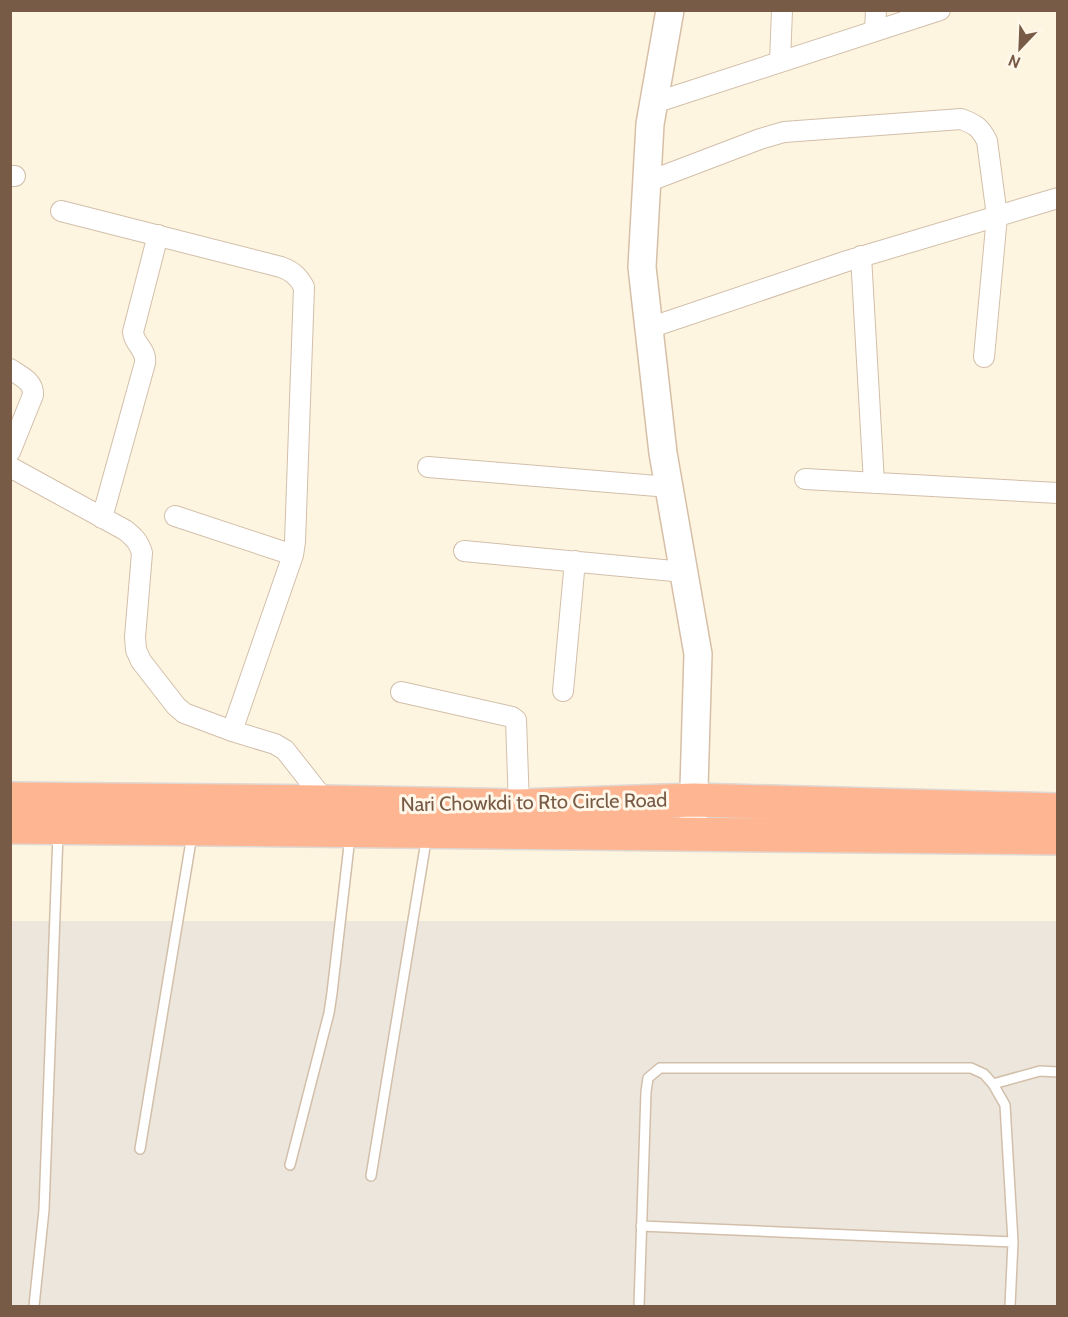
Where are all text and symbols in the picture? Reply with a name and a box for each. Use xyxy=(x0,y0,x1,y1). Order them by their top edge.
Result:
north arrow xyxy=(990,18,1050,78)
text: N xyxy=(1005,50,1023,72)
street label: Nari Chowkdi to Rto Circle Road xyxy=(400,788,668,816)

